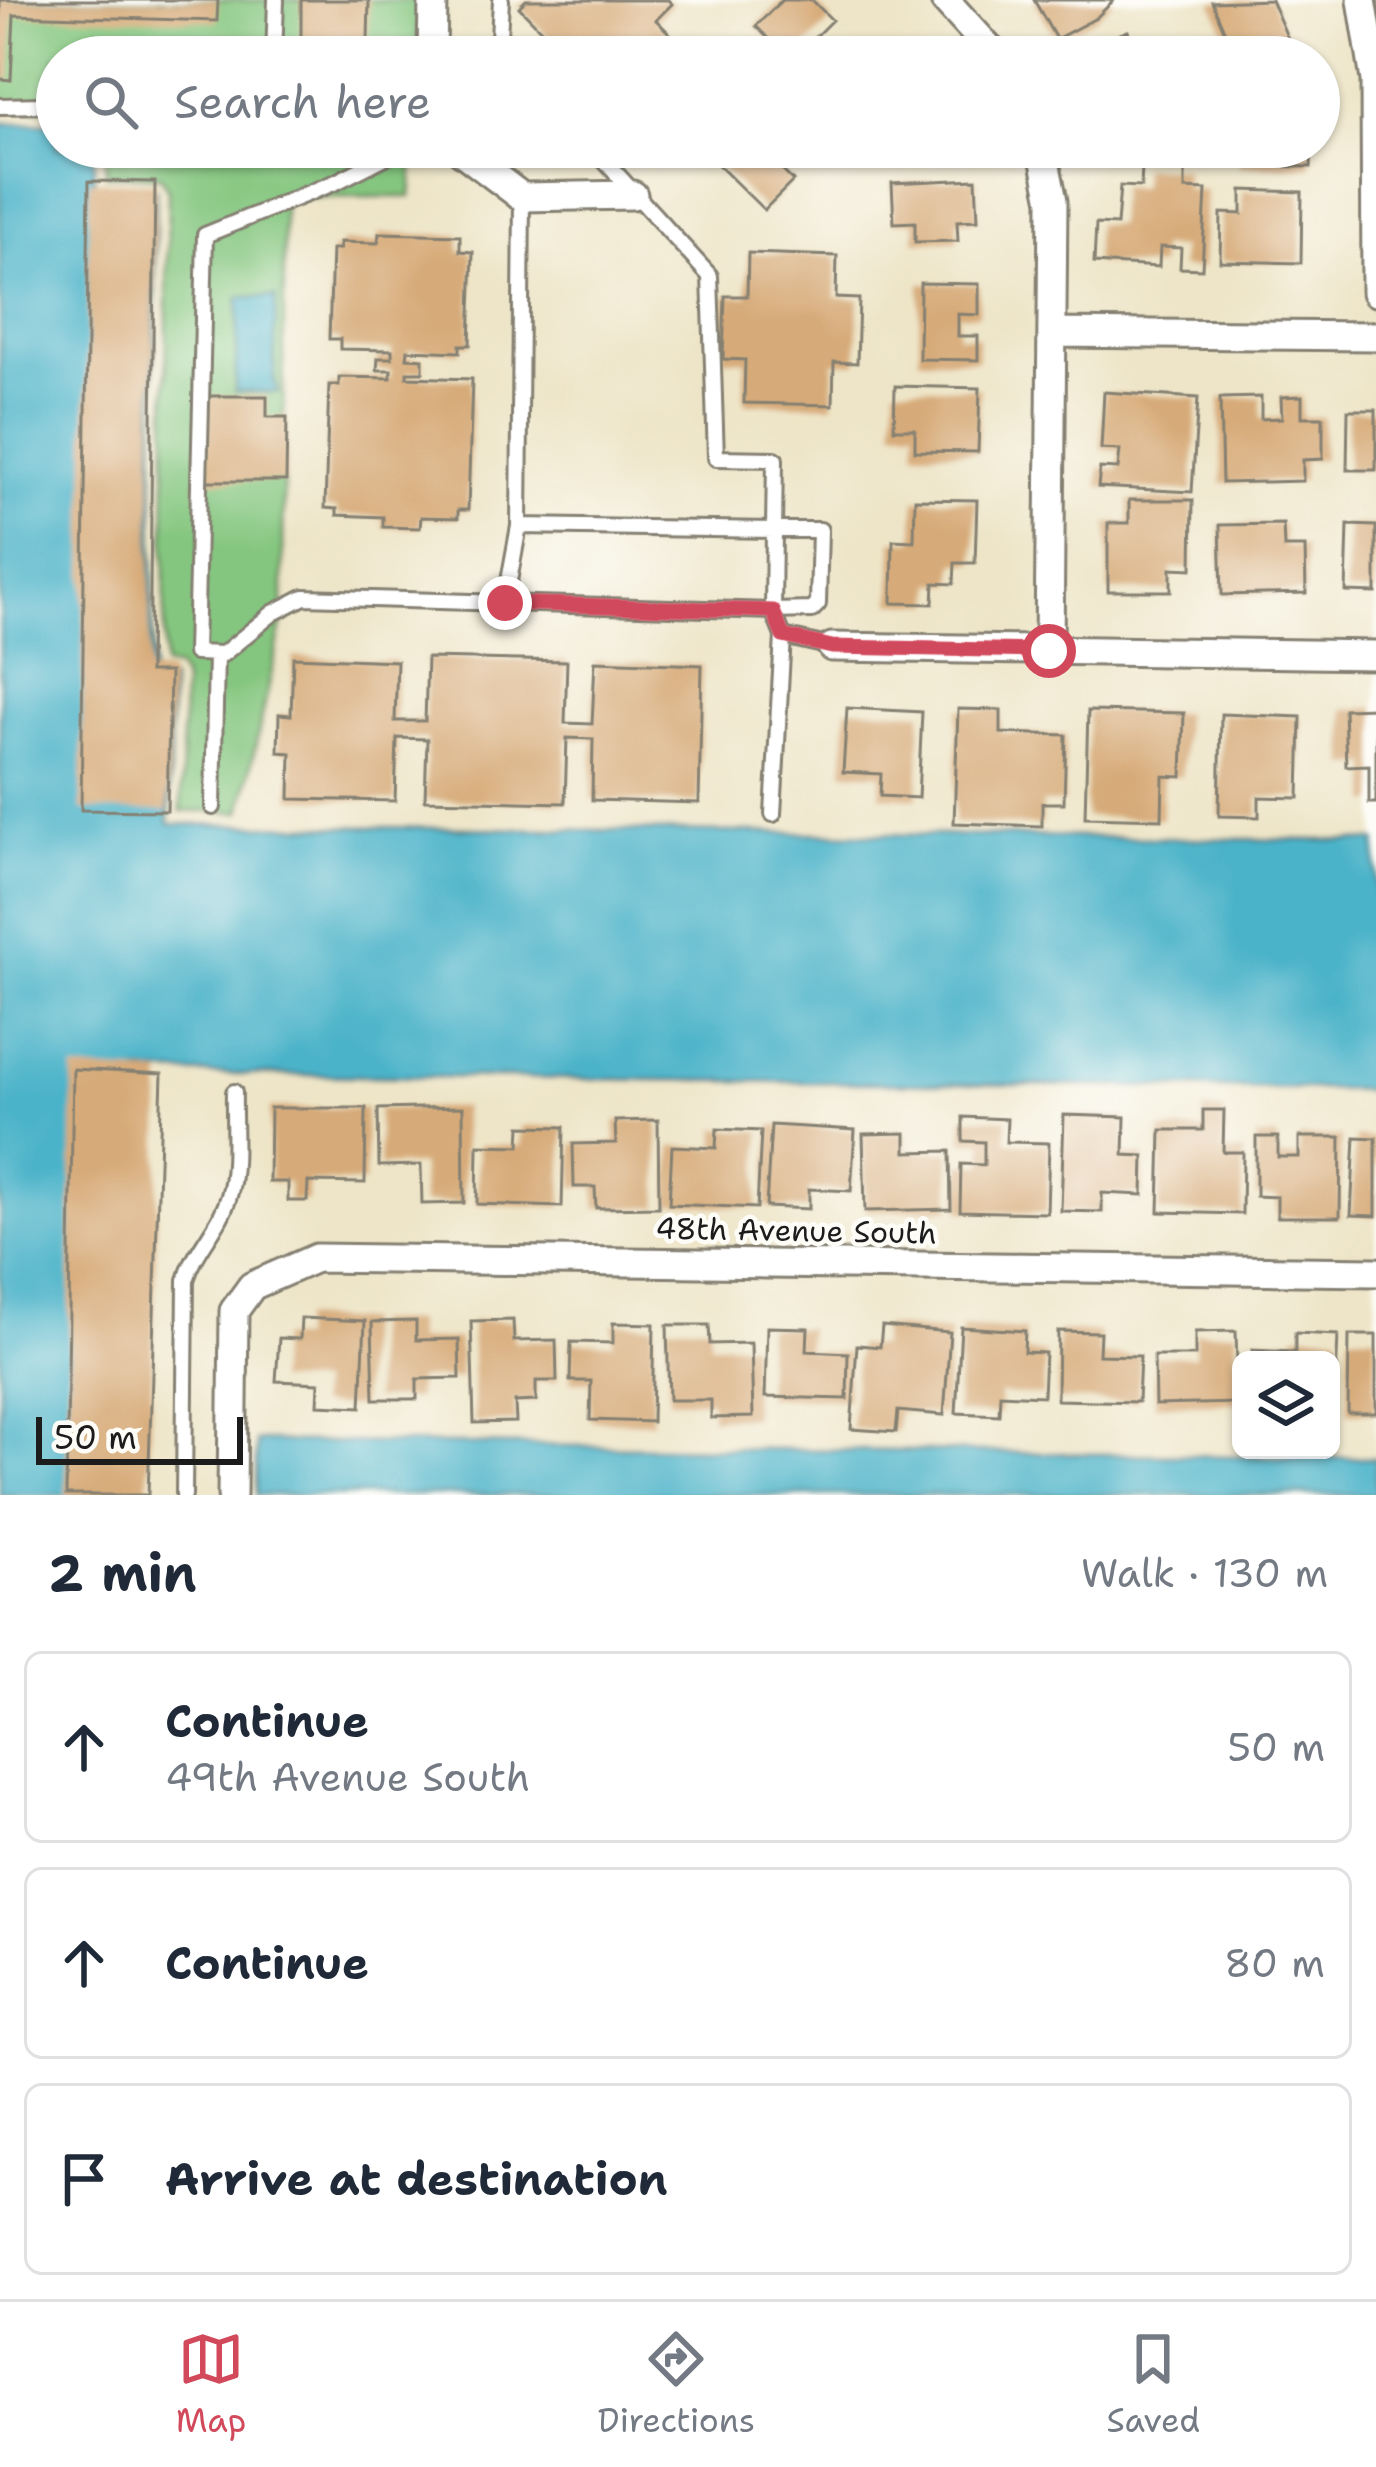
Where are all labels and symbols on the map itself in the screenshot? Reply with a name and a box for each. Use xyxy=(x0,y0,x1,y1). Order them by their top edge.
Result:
route end xyxy=(478,576,532,630)
route start xyxy=(1022,624,1076,678)
street label: 48th Avenue South xyxy=(655,1208,937,1253)
scale bar xyxy=(36,1411,243,1464)

